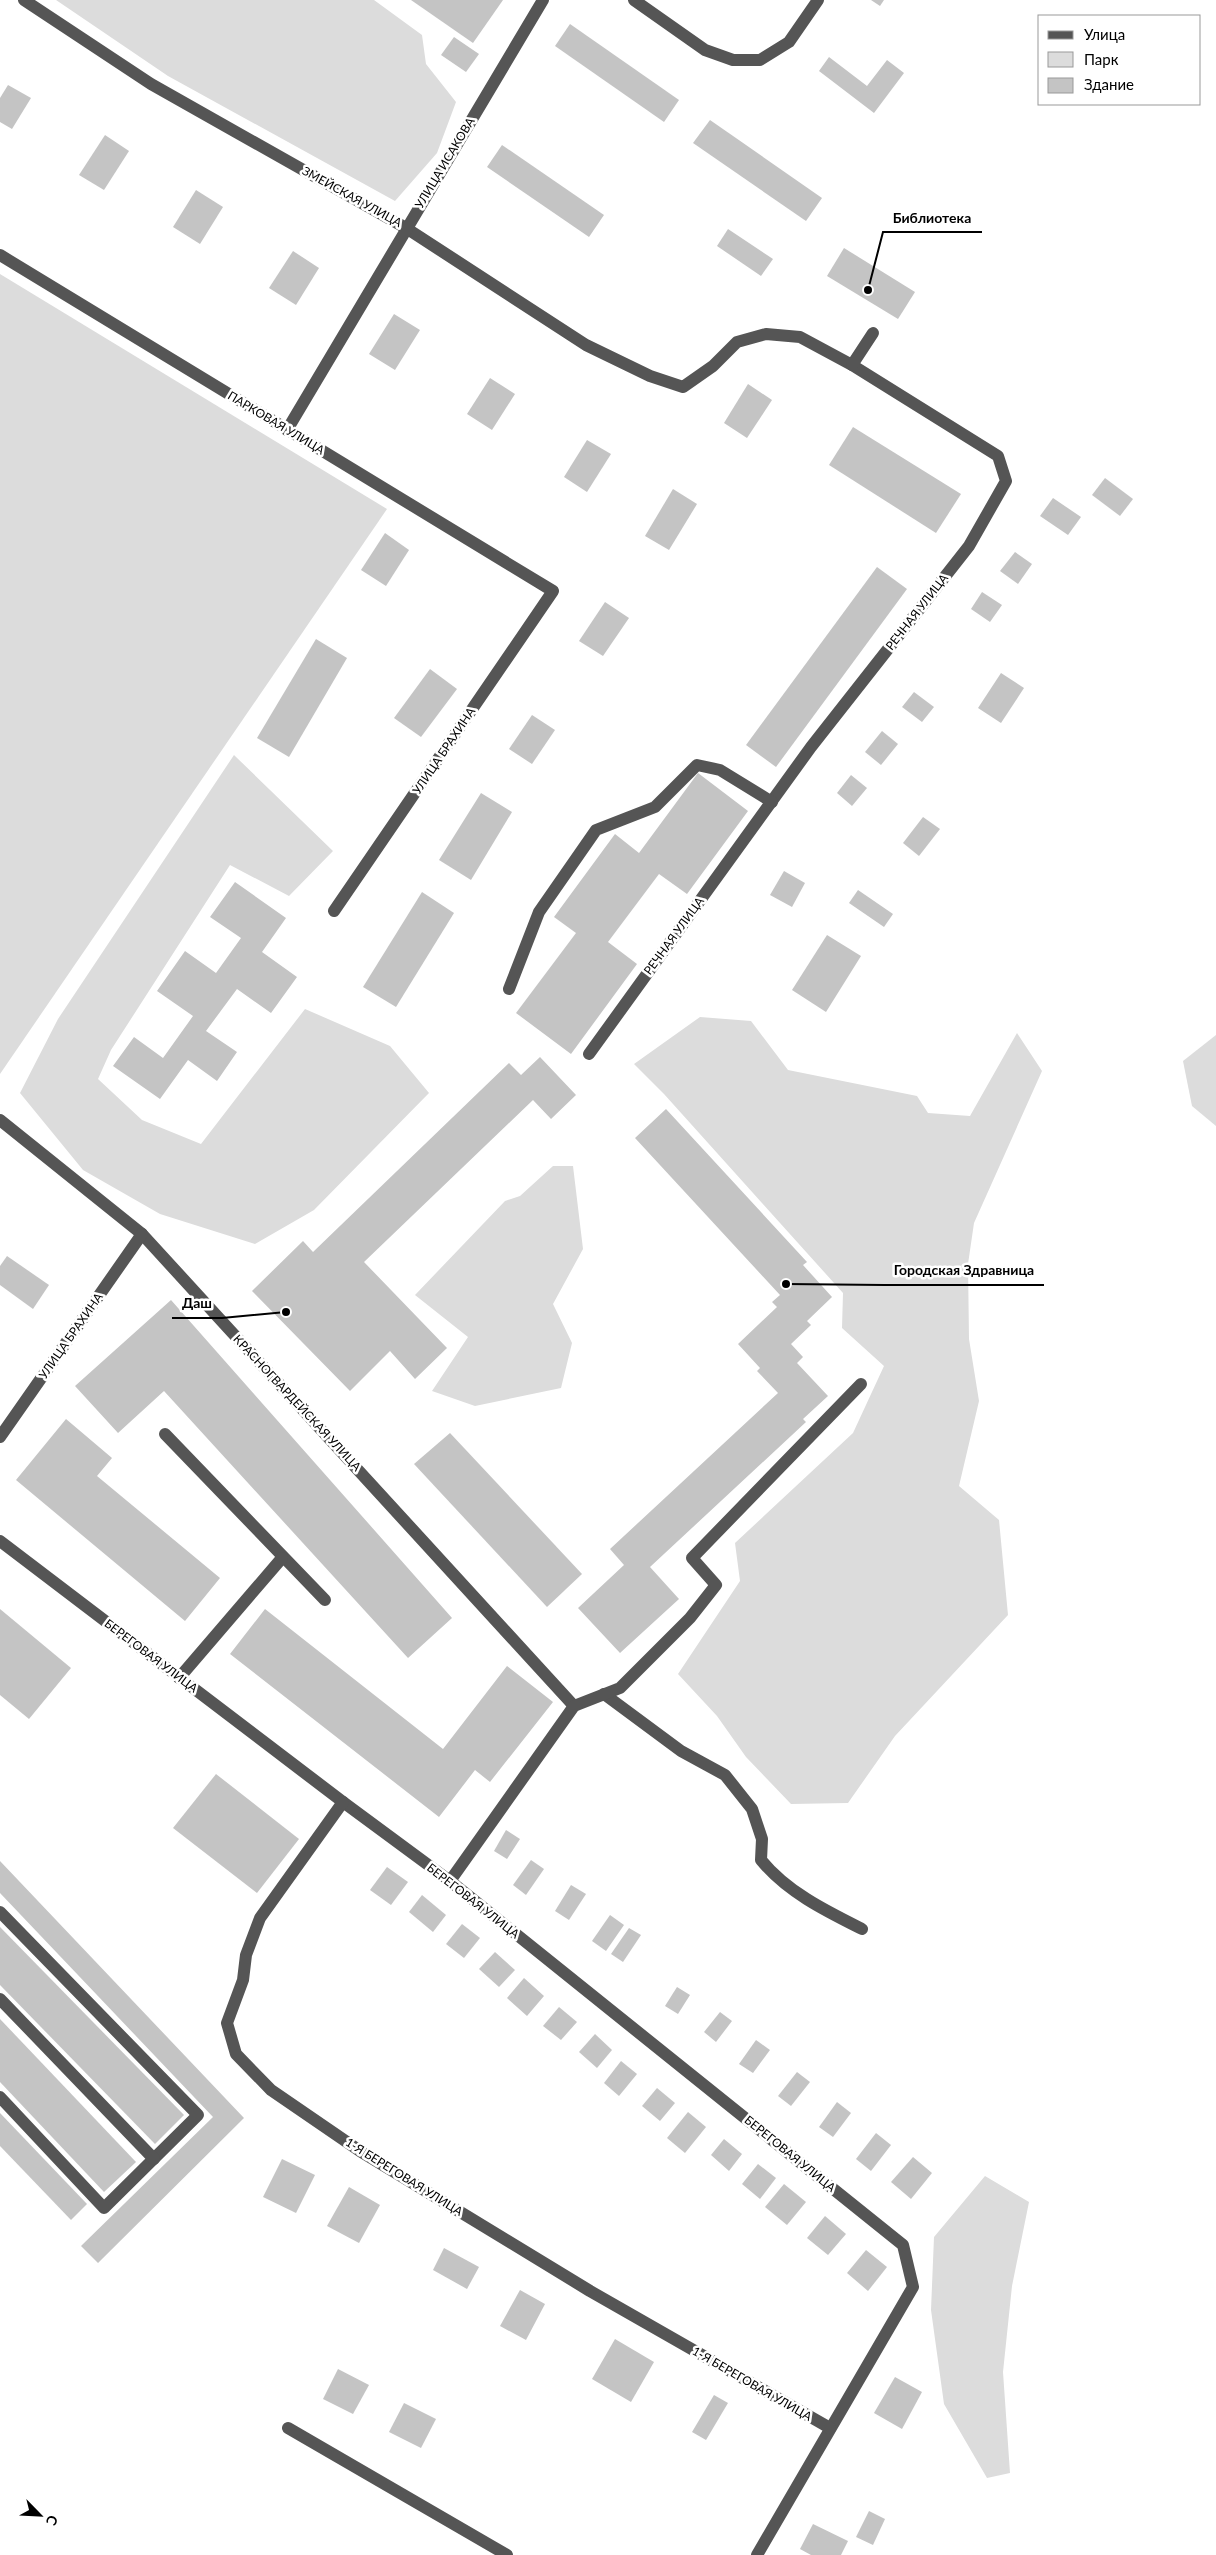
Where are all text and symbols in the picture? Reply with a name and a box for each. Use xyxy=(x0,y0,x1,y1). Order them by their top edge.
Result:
legend xyxy=(1038,15,1201,105)
text: Улица xyxy=(1084,25,1125,43)
text: Парк xyxy=(1084,50,1119,68)
text: Здание xyxy=(1084,75,1134,93)
street label: УЛИЦА ИСАКОВА xyxy=(411,114,478,211)
street label: ЗМЕЙСКАЯ УЛИЦА xyxy=(300,163,405,231)
callout: Библиотека xyxy=(883,203,982,232)
text: Библиотека xyxy=(893,209,971,226)
street label: ПАРКОВАЯ УЛИЦА xyxy=(225,388,328,458)
street label: РЕЧНАЯ УЛИЦА xyxy=(882,570,952,653)
street label: УЛИЦА БРАХИНА xyxy=(409,704,479,797)
street label: РЕЧНАЯ УЛИЦА xyxy=(640,893,707,978)
callout: Городская Здравница xyxy=(884,1256,1044,1285)
text: Городская Здравница xyxy=(894,1261,1034,1278)
street label: УЛИЦА БРАХИНА xyxy=(35,1289,106,1382)
callout: Даш xyxy=(172,1289,222,1318)
text: Даш xyxy=(182,1294,212,1311)
street label: КРАСНОГВАРДЕЙСКАЯ УЛИЦА xyxy=(230,1331,365,1475)
street label: БЕРЕГОВАЯ УЛИЦА xyxy=(102,1616,202,1696)
street label: БЕРЕГОВАЯ УЛИЦА xyxy=(424,1860,523,1942)
street label: БЕРЕГОВАЯ УЛИЦА xyxy=(742,2112,840,2196)
street label: 1-Я БЕРЕГОВАЯ УЛИЦА xyxy=(343,2134,466,2219)
street label: 1-Я БЕРЕГОВАЯ УЛИЦА xyxy=(690,2343,815,2424)
north arrow xyxy=(15,2490,65,2540)
text: С xyxy=(42,2513,62,2529)

